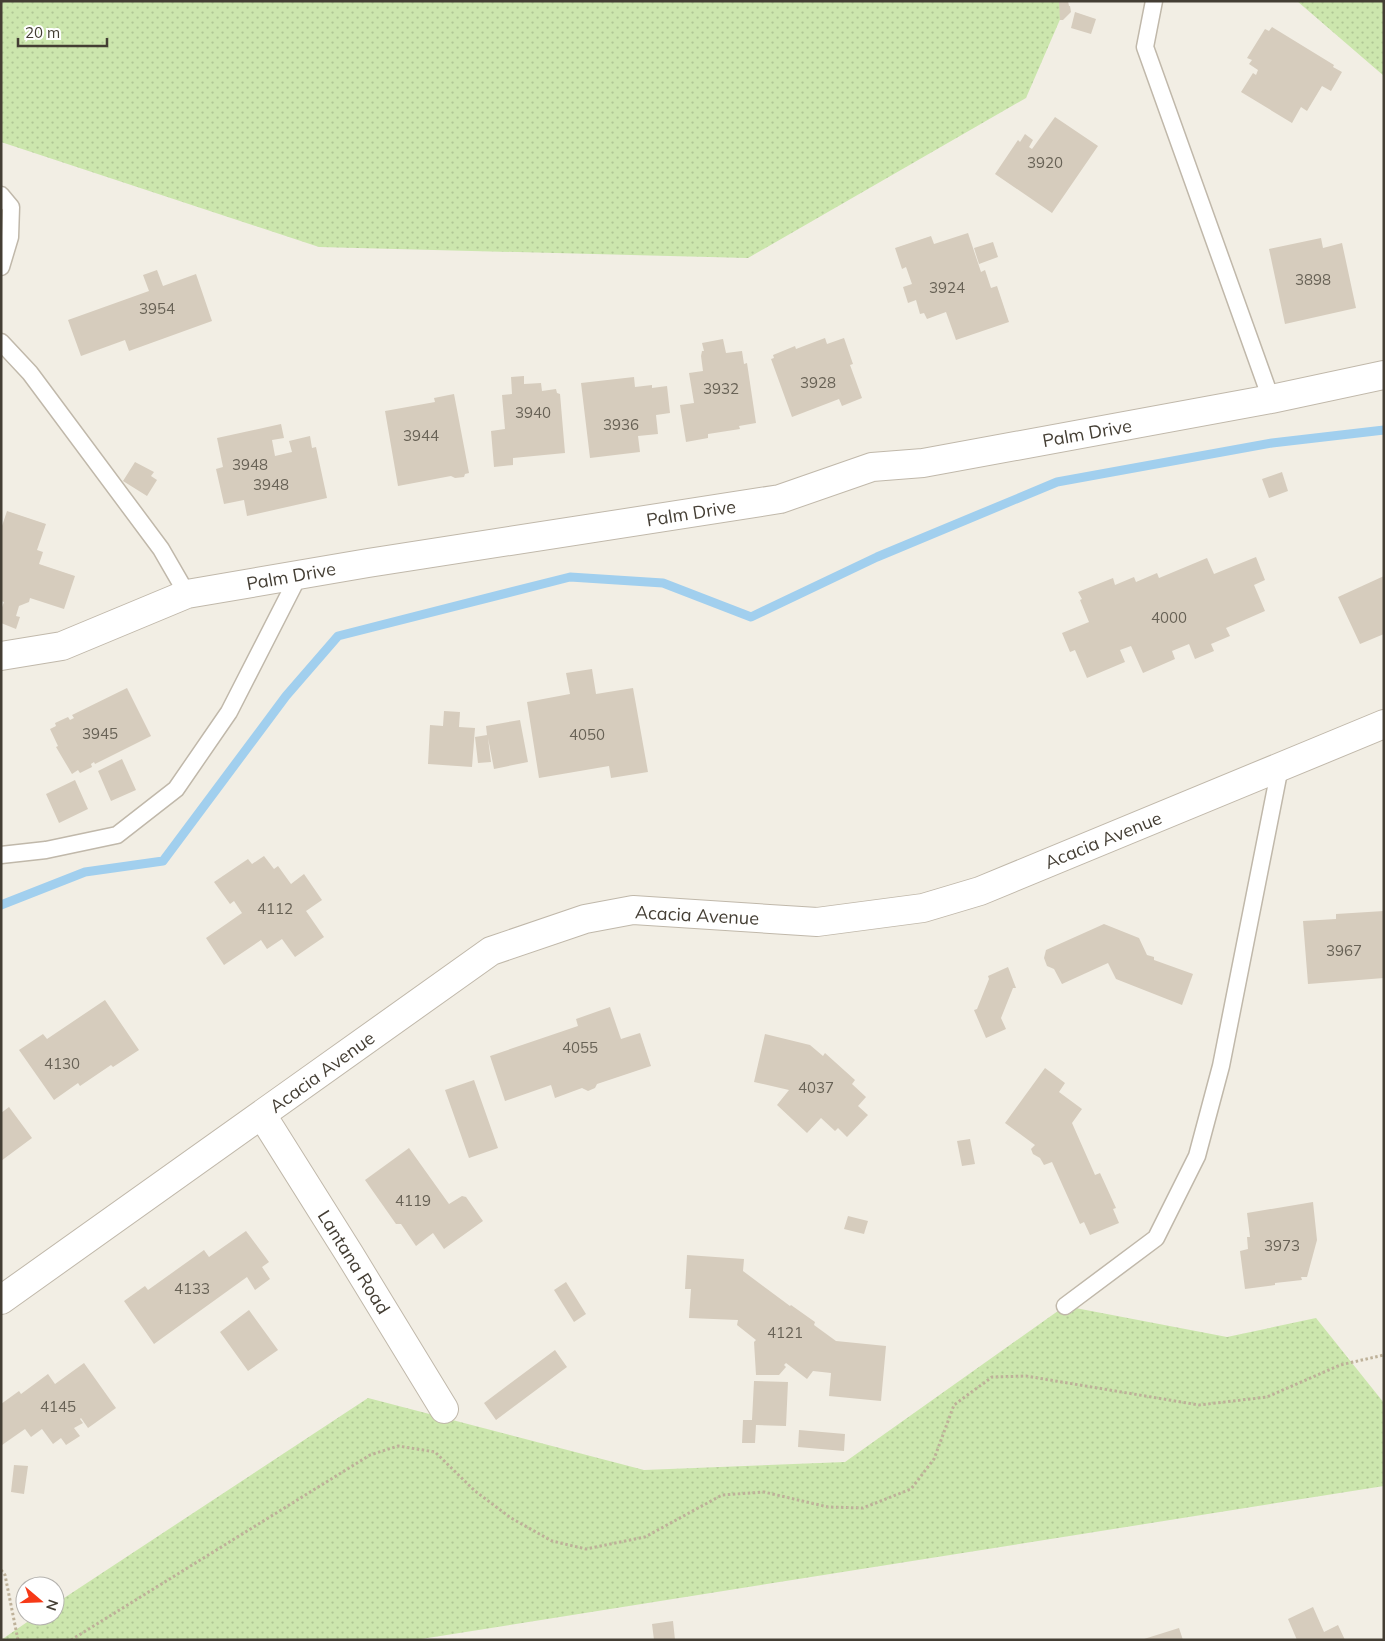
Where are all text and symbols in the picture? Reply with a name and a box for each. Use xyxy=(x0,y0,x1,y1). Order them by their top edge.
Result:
scale bar xyxy=(18,15,106,47)
text: 20 m xyxy=(25,23,60,42)
house number: 3920 xyxy=(1027,153,1063,172)
house number: 3898 xyxy=(1295,270,1331,289)
house number: 3924 xyxy=(929,278,965,297)
house number: 3954 xyxy=(139,299,175,318)
house number: 3928 xyxy=(800,373,836,392)
house number: 3932 xyxy=(703,379,739,398)
house number: 3940 xyxy=(515,403,551,422)
street label: Palm Drive xyxy=(1041,414,1133,452)
house number: 3936 xyxy=(603,415,639,434)
house number: 3944 xyxy=(403,426,439,445)
house number: 3948 xyxy=(232,455,268,474)
house number: 3948 xyxy=(253,475,289,494)
street label: Palm Drive xyxy=(645,495,737,531)
street label: Palm Drive xyxy=(245,557,337,595)
house number: 4000 xyxy=(1151,608,1187,627)
house number: 3945 xyxy=(82,724,118,743)
house number: 4050 xyxy=(569,725,605,744)
street label: Acacia Avenue xyxy=(1041,806,1165,874)
house number: 4112 xyxy=(257,899,293,918)
street label: Acacia Avenue xyxy=(634,900,760,930)
house number: 3967 xyxy=(1326,941,1362,960)
street label: Acacia Avenue xyxy=(265,1026,379,1118)
house number: 4055 xyxy=(562,1038,598,1057)
house number: 4130 xyxy=(44,1054,80,1073)
house number: 4037 xyxy=(798,1078,834,1097)
house number: 4119 xyxy=(395,1191,431,1210)
street label: Lantana Road xyxy=(313,1206,395,1318)
house number: 3973 xyxy=(1264,1236,1300,1255)
house number: 4133 xyxy=(174,1279,210,1298)
house number: 4121 xyxy=(767,1323,803,1342)
house number: 4145 xyxy=(40,1397,76,1416)
north arrow xyxy=(15,1576,65,1626)
text: N xyxy=(42,1597,63,1613)

